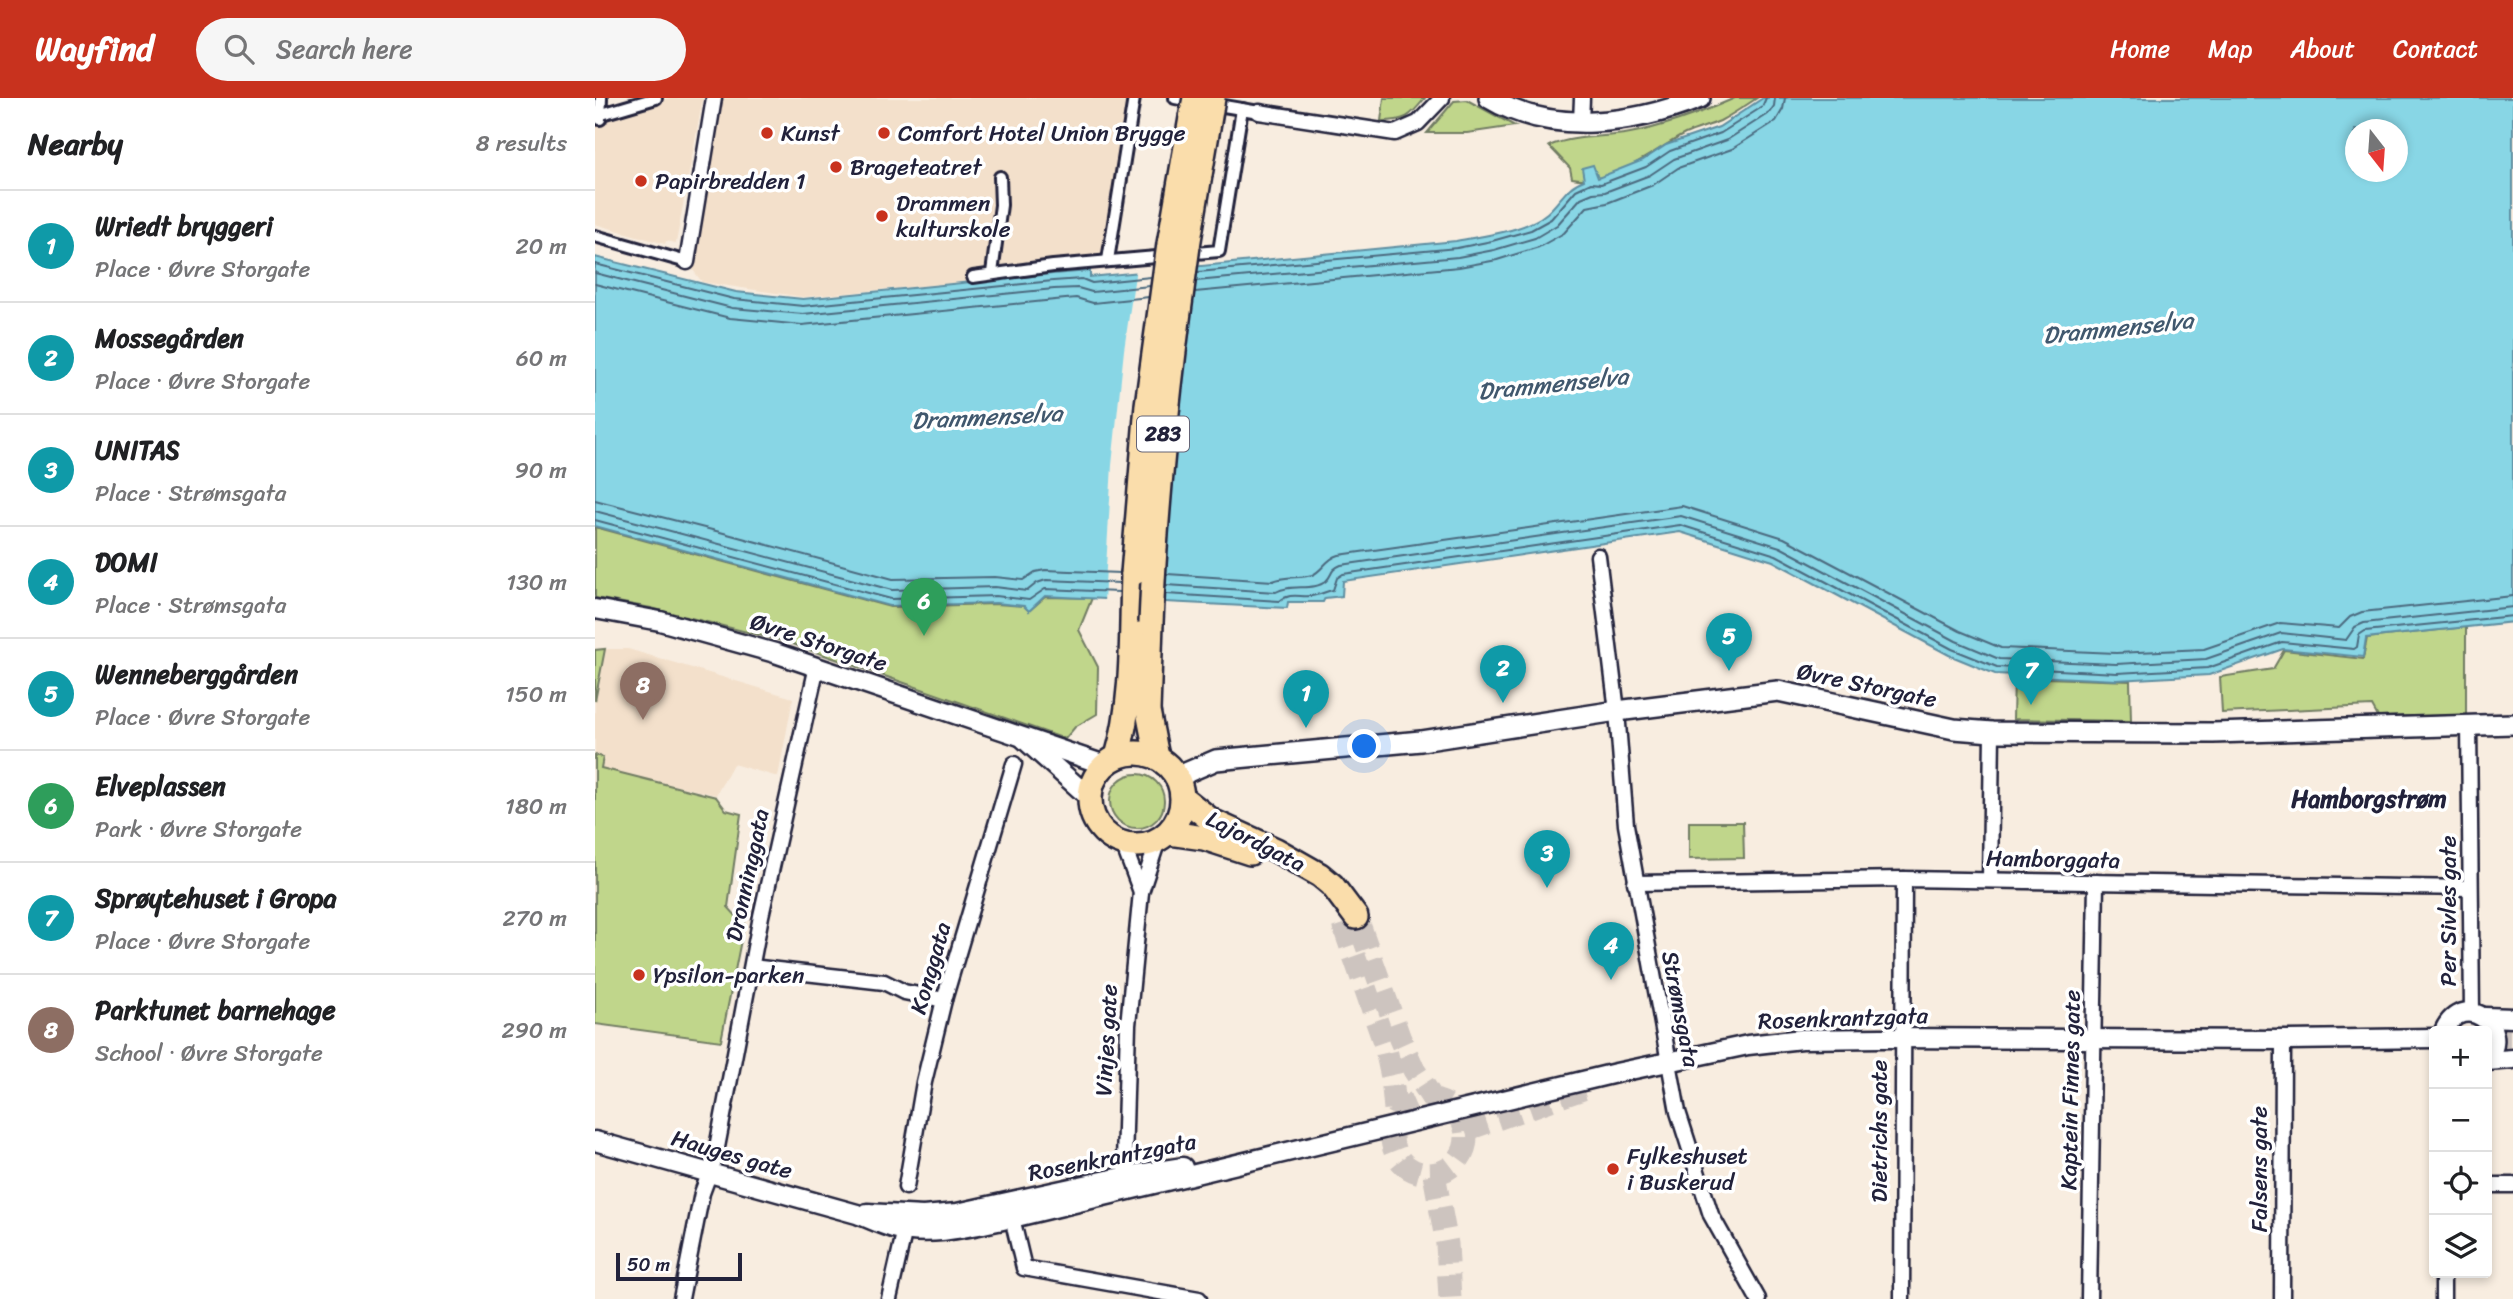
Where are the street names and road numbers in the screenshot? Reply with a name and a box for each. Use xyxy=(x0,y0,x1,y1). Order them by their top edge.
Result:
road number: 283 xyxy=(1137,416,1189,452)
street label: Øvre Storgate xyxy=(745,601,893,684)
street label: Øvre Storgate xyxy=(1793,651,1941,720)
street label: Lajordgata xyxy=(1199,799,1313,884)
street label: Dronninggata xyxy=(713,805,782,945)
street label: Per Sivles gate xyxy=(2428,835,2469,987)
street label: Hamborggata xyxy=(1985,838,2121,881)
street label: Konggata xyxy=(898,917,963,1019)
street label: Strømsgata xyxy=(1649,947,1712,1071)
street label: Vinjes gate xyxy=(1083,983,1130,1097)
street label: Kaptein Finnes gate xyxy=(2048,989,2093,1191)
street label: Rosenkrantzgata xyxy=(1757,995,1929,1042)
street label: Dietrichs gate xyxy=(1859,1059,1900,1202)
street label: Falsens gate xyxy=(2239,1106,2280,1232)
street label: Hauges gate xyxy=(666,1118,797,1191)
street label: Rosenkrantzgata xyxy=(1025,1121,1200,1194)

